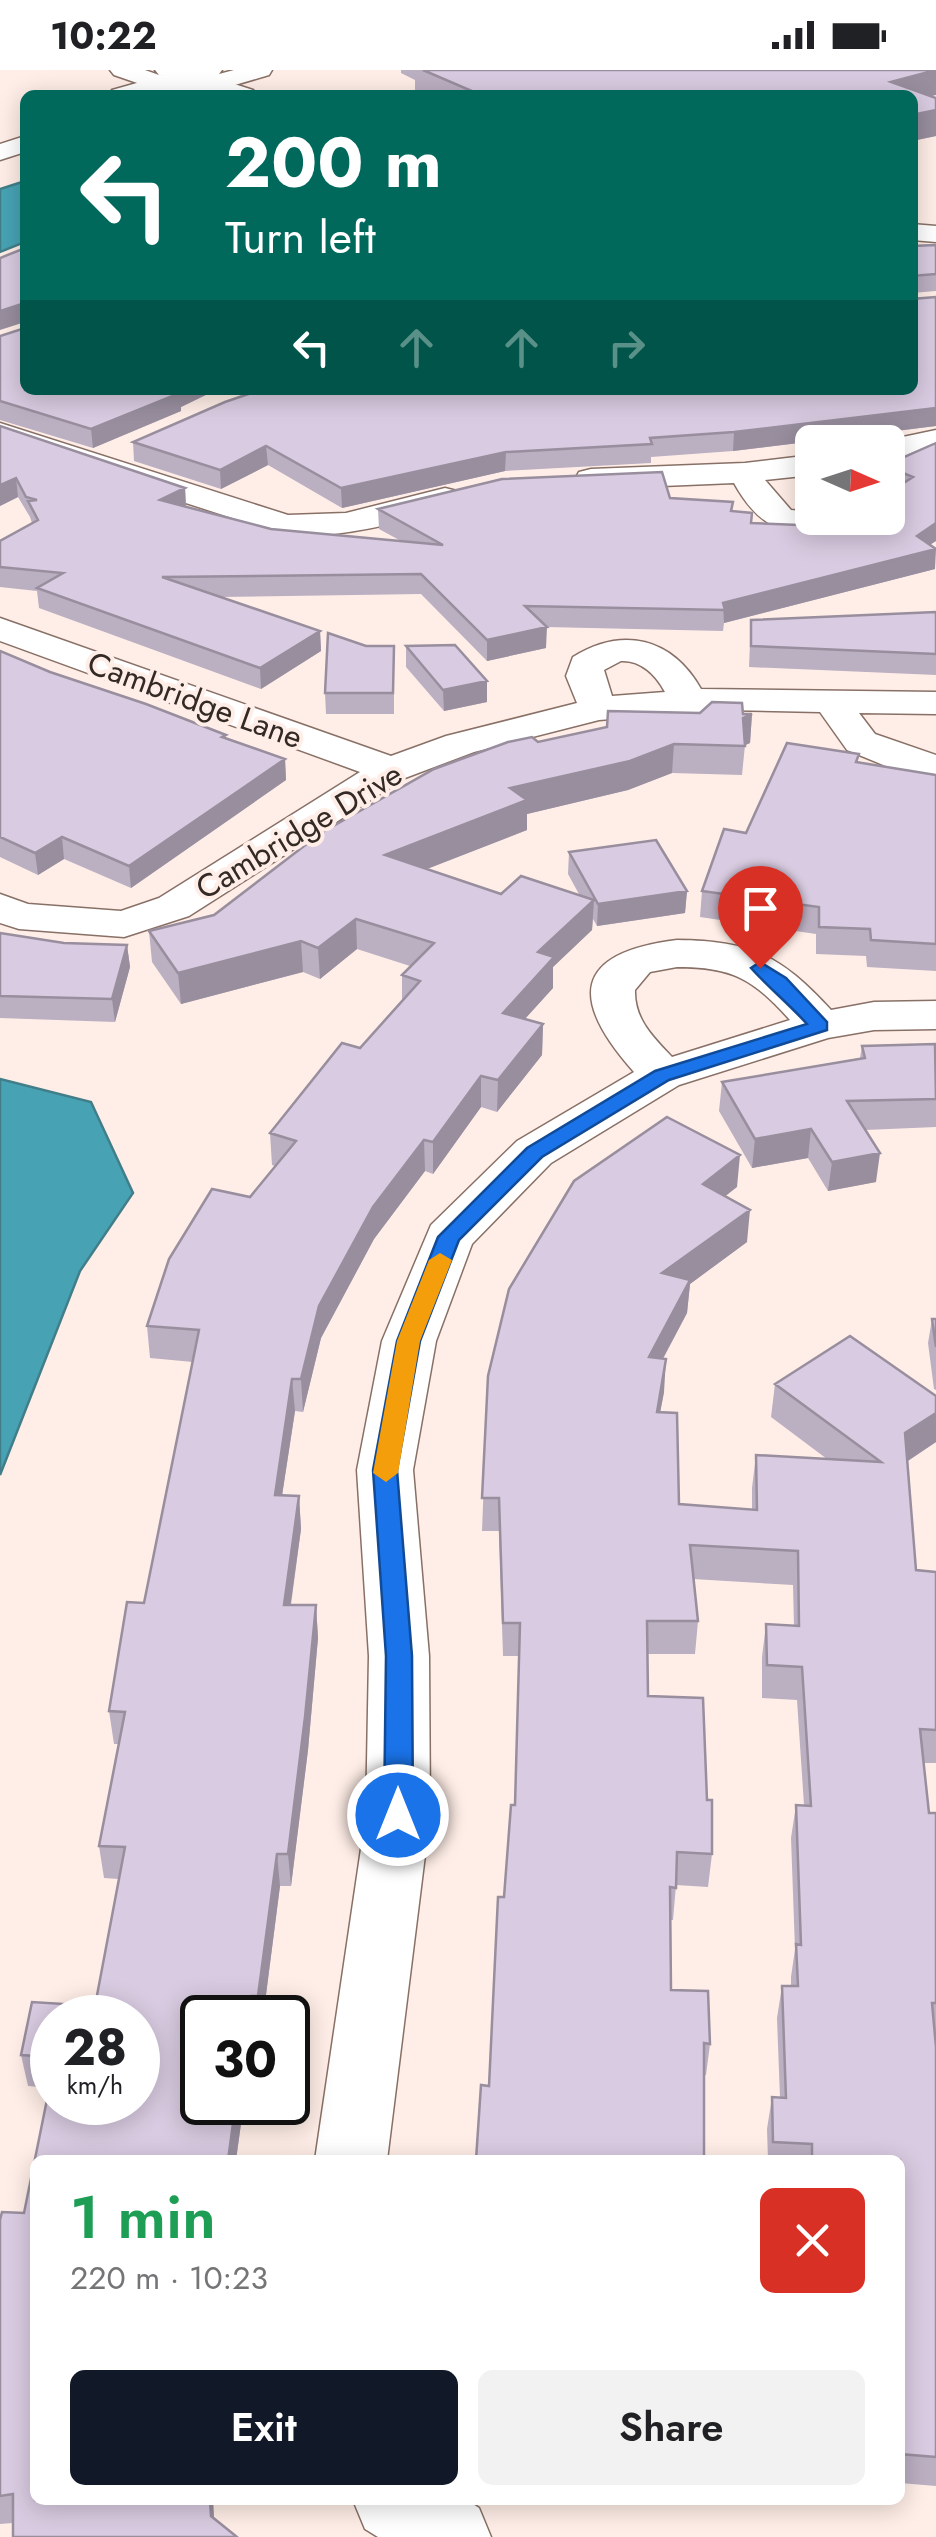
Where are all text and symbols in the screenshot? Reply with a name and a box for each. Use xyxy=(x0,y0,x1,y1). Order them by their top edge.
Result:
text: 10:22 xyxy=(50,8,157,63)
text: 200 m xyxy=(225,112,442,213)
icon: left xyxy=(60,130,190,260)
text: Turn left xyxy=(225,205,376,270)
icon: left xyxy=(284,320,339,375)
icon: ahead xyxy=(389,320,444,375)
icon: ahead xyxy=(494,320,549,375)
icon: right xyxy=(599,320,654,375)
north arrow xyxy=(795,425,905,535)
map controls xyxy=(795,425,905,535)
street label: Cambridge Lane xyxy=(81,640,309,760)
street label: Cambridge Drive xyxy=(187,751,411,911)
pin xyxy=(718,866,803,969)
icon: arrive xyxy=(733,881,788,936)
position arrow xyxy=(346,1763,450,1867)
speed limit sign: 30 xyxy=(180,1995,310,2125)
text: 28 xyxy=(63,2011,127,2084)
text: km/h xyxy=(67,2067,123,2103)
text: 1 min xyxy=(70,2174,216,2261)
button: close xyxy=(760,2188,865,2293)
text: 220 m · 10:23 xyxy=(70,2255,268,2301)
button: Exit xyxy=(70,2370,458,2485)
button: Share xyxy=(478,2370,865,2485)

